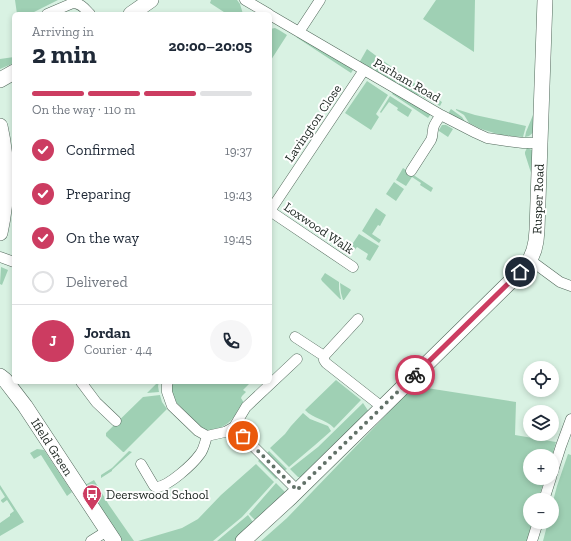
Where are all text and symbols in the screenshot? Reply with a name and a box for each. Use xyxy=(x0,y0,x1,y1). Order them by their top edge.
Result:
text: Arriving in xyxy=(32,24,94,39)
text: 20:00–20:05 xyxy=(169,37,252,55)
text: 2 min xyxy=(32,38,97,70)
street label: Parham Road xyxy=(371,55,443,105)
street label: Lavington Close xyxy=(282,81,344,165)
text: On the way · 110 m xyxy=(32,102,135,117)
icon: check xyxy=(32,139,54,161)
text: Confirmed xyxy=(66,141,135,159)
text: 19:37 xyxy=(225,143,252,158)
street label: Rusper Road xyxy=(529,164,547,234)
icon: check xyxy=(32,183,54,205)
text: Preparing xyxy=(66,185,131,203)
text: 19:43 xyxy=(224,187,252,202)
street label: Loxwood Walk xyxy=(281,199,357,257)
icon: check xyxy=(32,227,54,249)
text: On the way xyxy=(66,229,139,247)
text: 19:45 xyxy=(224,231,252,246)
pin xyxy=(503,255,537,289)
icon: home xyxy=(509,261,531,283)
text: Delivered xyxy=(66,273,128,291)
button: phone xyxy=(210,320,252,362)
text: Jordan xyxy=(84,324,130,342)
text: J xyxy=(49,332,57,350)
text: Courier · 4.4 xyxy=(84,342,152,357)
courier xyxy=(395,355,435,395)
map controls xyxy=(523,361,559,529)
button: locate xyxy=(523,361,559,397)
icon: bike xyxy=(404,364,426,386)
button: layers xyxy=(523,405,559,441)
street label: Ifield Green xyxy=(28,416,76,479)
pin xyxy=(226,419,260,453)
icon: bag xyxy=(232,425,254,447)
button: + xyxy=(523,449,559,485)
bus stop icon: Deerswood School xyxy=(81,483,103,511)
place label: Deerswood School xyxy=(106,487,209,502)
button: − xyxy=(523,493,559,529)

